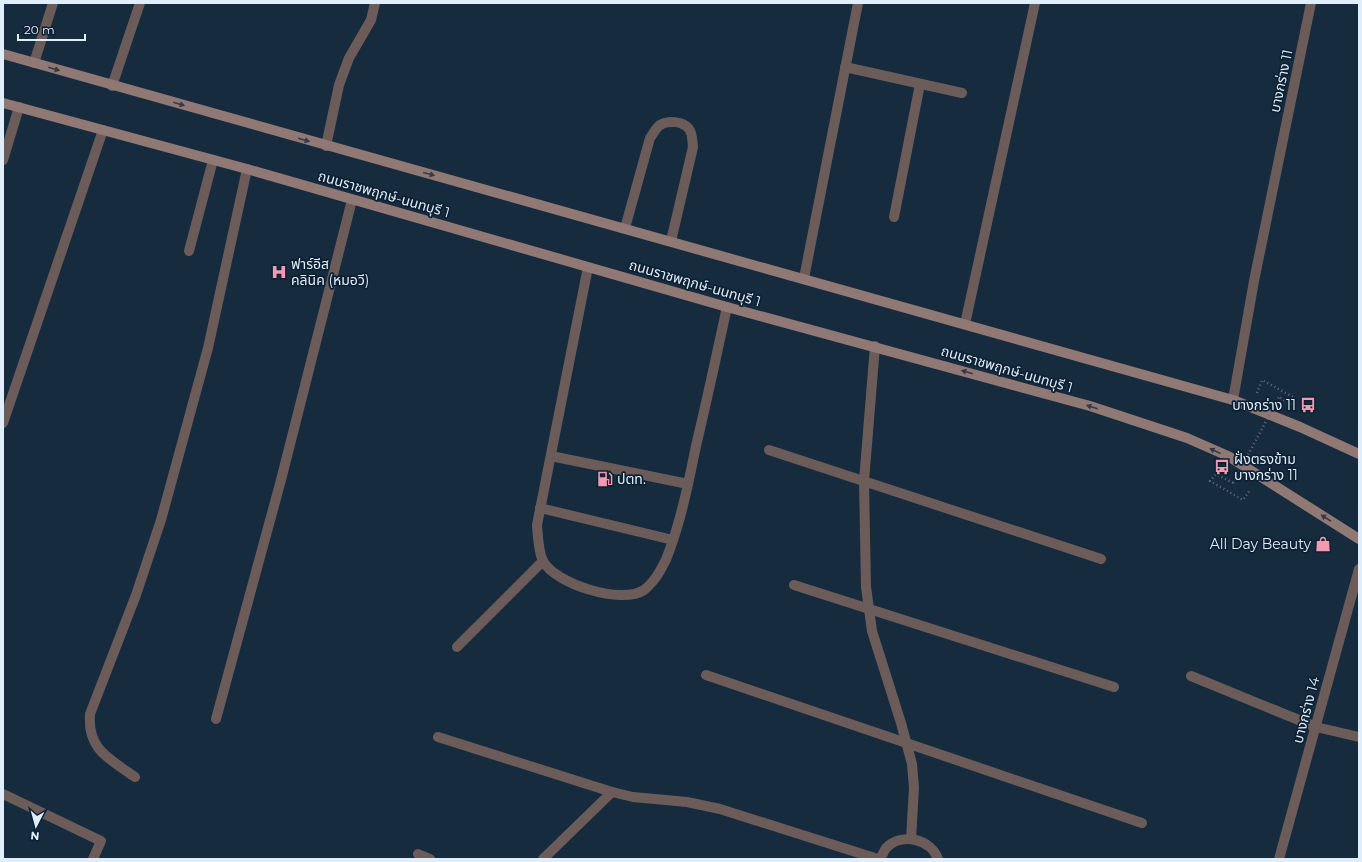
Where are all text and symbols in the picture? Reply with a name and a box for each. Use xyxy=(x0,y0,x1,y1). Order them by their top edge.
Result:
scale bar xyxy=(18,16,85,42)
text: 20 m xyxy=(24,22,55,37)
street label: บางกร่าง 11 xyxy=(1266,48,1296,114)
one-way arrow xyxy=(48,66,60,72)
one-way arrow xyxy=(173,101,185,107)
one-way arrow xyxy=(298,137,310,143)
street label: ถนนราชพฤกษ์-นนทบุรี 1 xyxy=(316,167,452,221)
one-way arrow xyxy=(424,171,436,177)
place label: ฟาร์อีส คลินิค (หมอวี) xyxy=(291,255,369,289)
street label: ถนนราชพฤกษ์-นนทบุรี 1 xyxy=(627,256,763,310)
hospital icon: ฟาร์อีส คลินิค (หมอวี) xyxy=(270,263,288,281)
street label: ถนนราชพฤกษ์-นนทบุรี 1 xyxy=(939,342,1075,396)
one-way arrow xyxy=(961,369,973,375)
place label: บางกร่าง 11 xyxy=(1232,396,1296,414)
bus stop icon: บางกร่าง 11 xyxy=(1299,396,1317,414)
one-way arrow xyxy=(1086,404,1098,410)
one-way arrow xyxy=(1209,448,1220,454)
place label: ฝั่งตรงข้าม บางกร่าง 11 xyxy=(1234,450,1298,484)
bus stop icon: ฝั่งตรงข้าม บางกร่าง 11 xyxy=(1213,458,1231,476)
fuel station icon: ปตท. xyxy=(596,470,614,488)
place label: ปตท. xyxy=(617,470,646,488)
one-way arrow xyxy=(1321,514,1331,522)
place label: All Day Beauty xyxy=(1210,535,1311,553)
shop icon: All Day Beauty xyxy=(1314,535,1332,553)
street label: บางกร่าง 14 xyxy=(1288,674,1324,745)
north arrow xyxy=(16,806,56,846)
text: N xyxy=(30,829,40,843)

